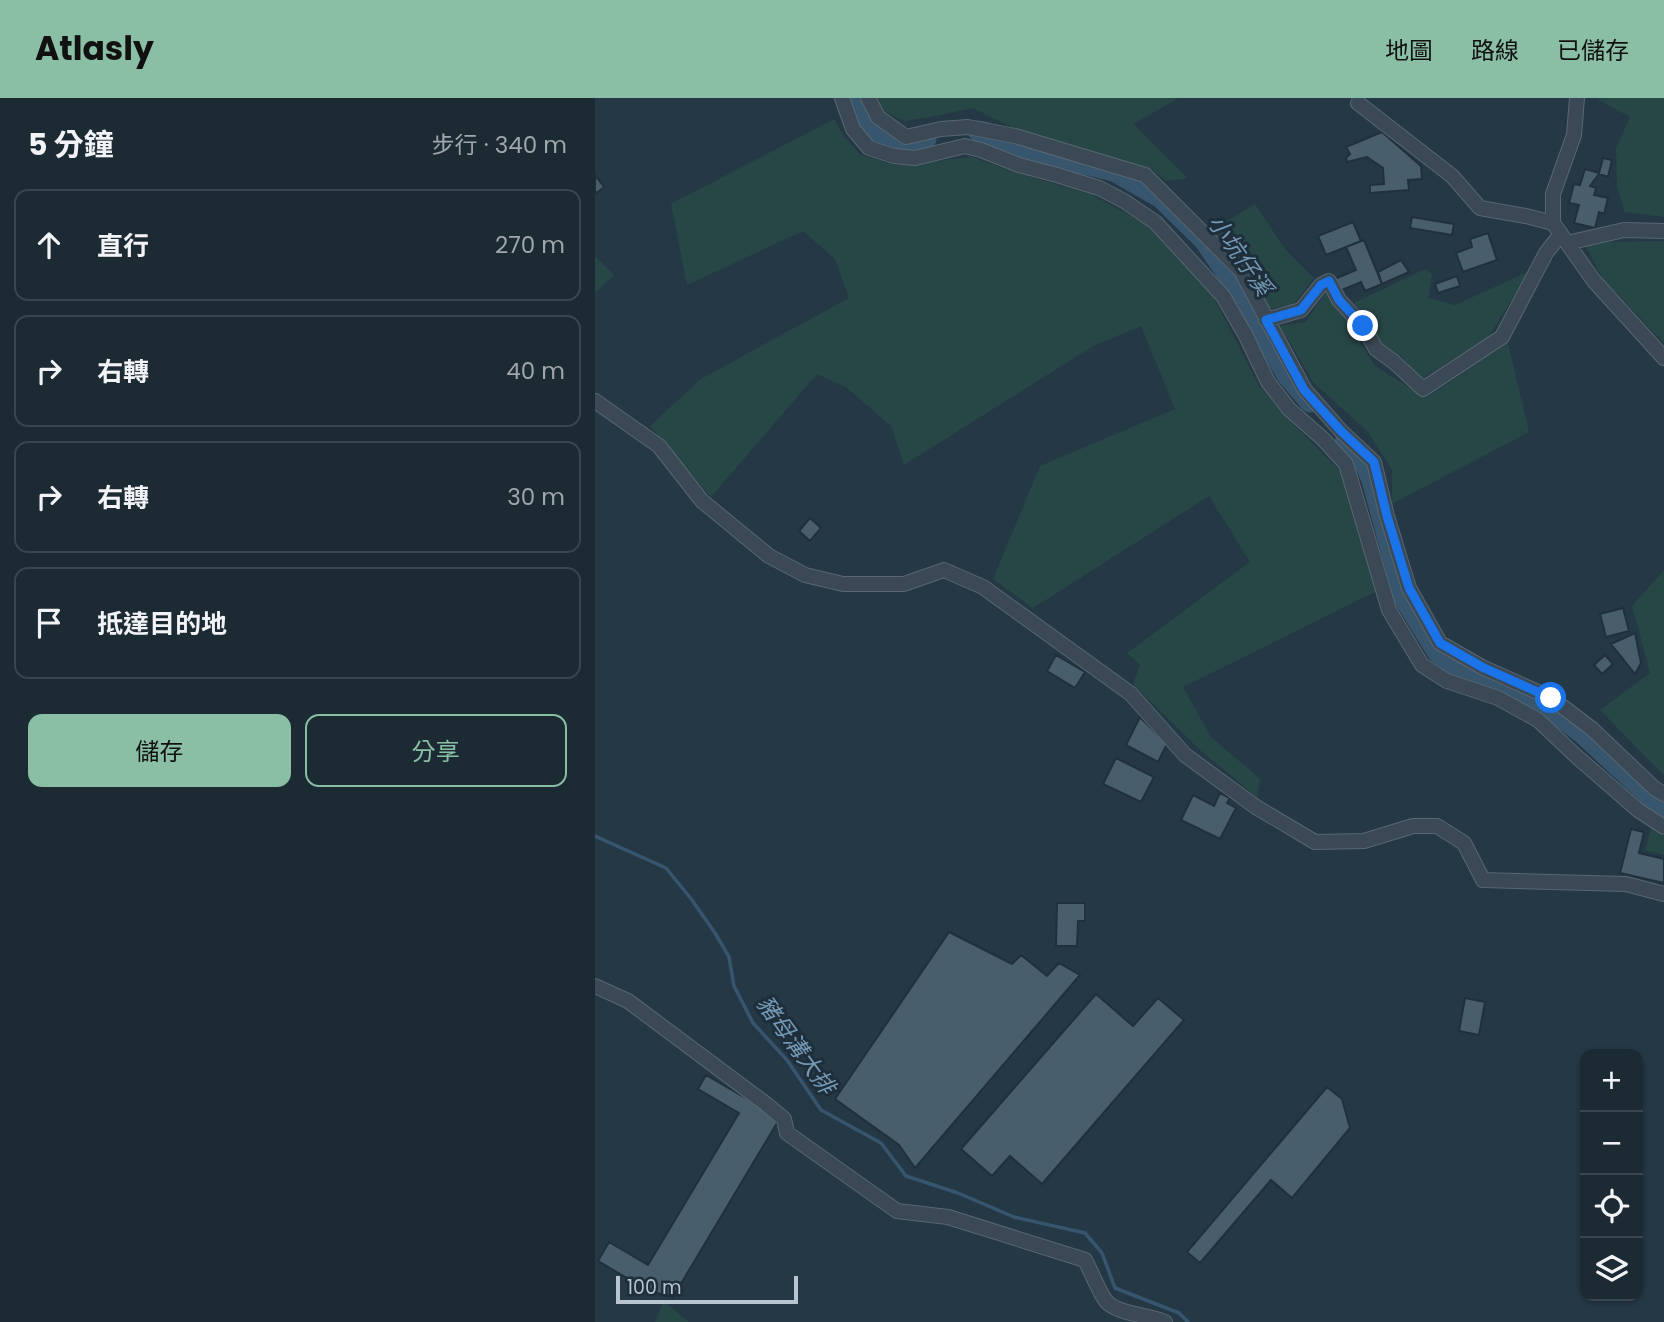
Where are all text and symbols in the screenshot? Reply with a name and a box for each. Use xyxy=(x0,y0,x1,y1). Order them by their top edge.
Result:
text: Atlasly xyxy=(35,25,154,72)
text: 地圖 xyxy=(1385,34,1433,67)
text: 路線 xyxy=(1471,34,1519,67)
text: 已儲存 xyxy=(1557,34,1629,67)
text: 5 分鐘 xyxy=(28,123,114,166)
text: 步行 · 340 m xyxy=(432,129,567,161)
water label: 小坑仔溪 xyxy=(1201,208,1281,304)
icon: ahead xyxy=(30,226,68,264)
text: 直行 xyxy=(97,228,149,264)
text: 270 m xyxy=(495,229,565,261)
route end xyxy=(1347,310,1378,341)
icon: right xyxy=(30,352,68,390)
text: 右轉 xyxy=(97,354,149,390)
text: 40 m xyxy=(506,355,565,387)
icon: right xyxy=(30,478,68,516)
text: 右轉 xyxy=(97,480,149,516)
text: 30 m xyxy=(507,481,565,513)
icon: arrive xyxy=(30,604,68,642)
text: 抵達目的地 xyxy=(97,606,227,642)
route start xyxy=(1535,682,1566,713)
button: 儲存 xyxy=(28,714,291,787)
button: 分享 xyxy=(305,714,567,787)
water label: 豬母溝大排 xyxy=(749,989,845,1103)
map controls xyxy=(1580,1049,1643,1301)
button: + xyxy=(1580,1049,1643,1112)
button: − xyxy=(1580,1112,1643,1175)
button: locate xyxy=(1580,1175,1643,1238)
button: layers xyxy=(1580,1238,1643,1301)
scale bar xyxy=(616,1273,798,1305)
text: 100 m xyxy=(627,1274,682,1301)

